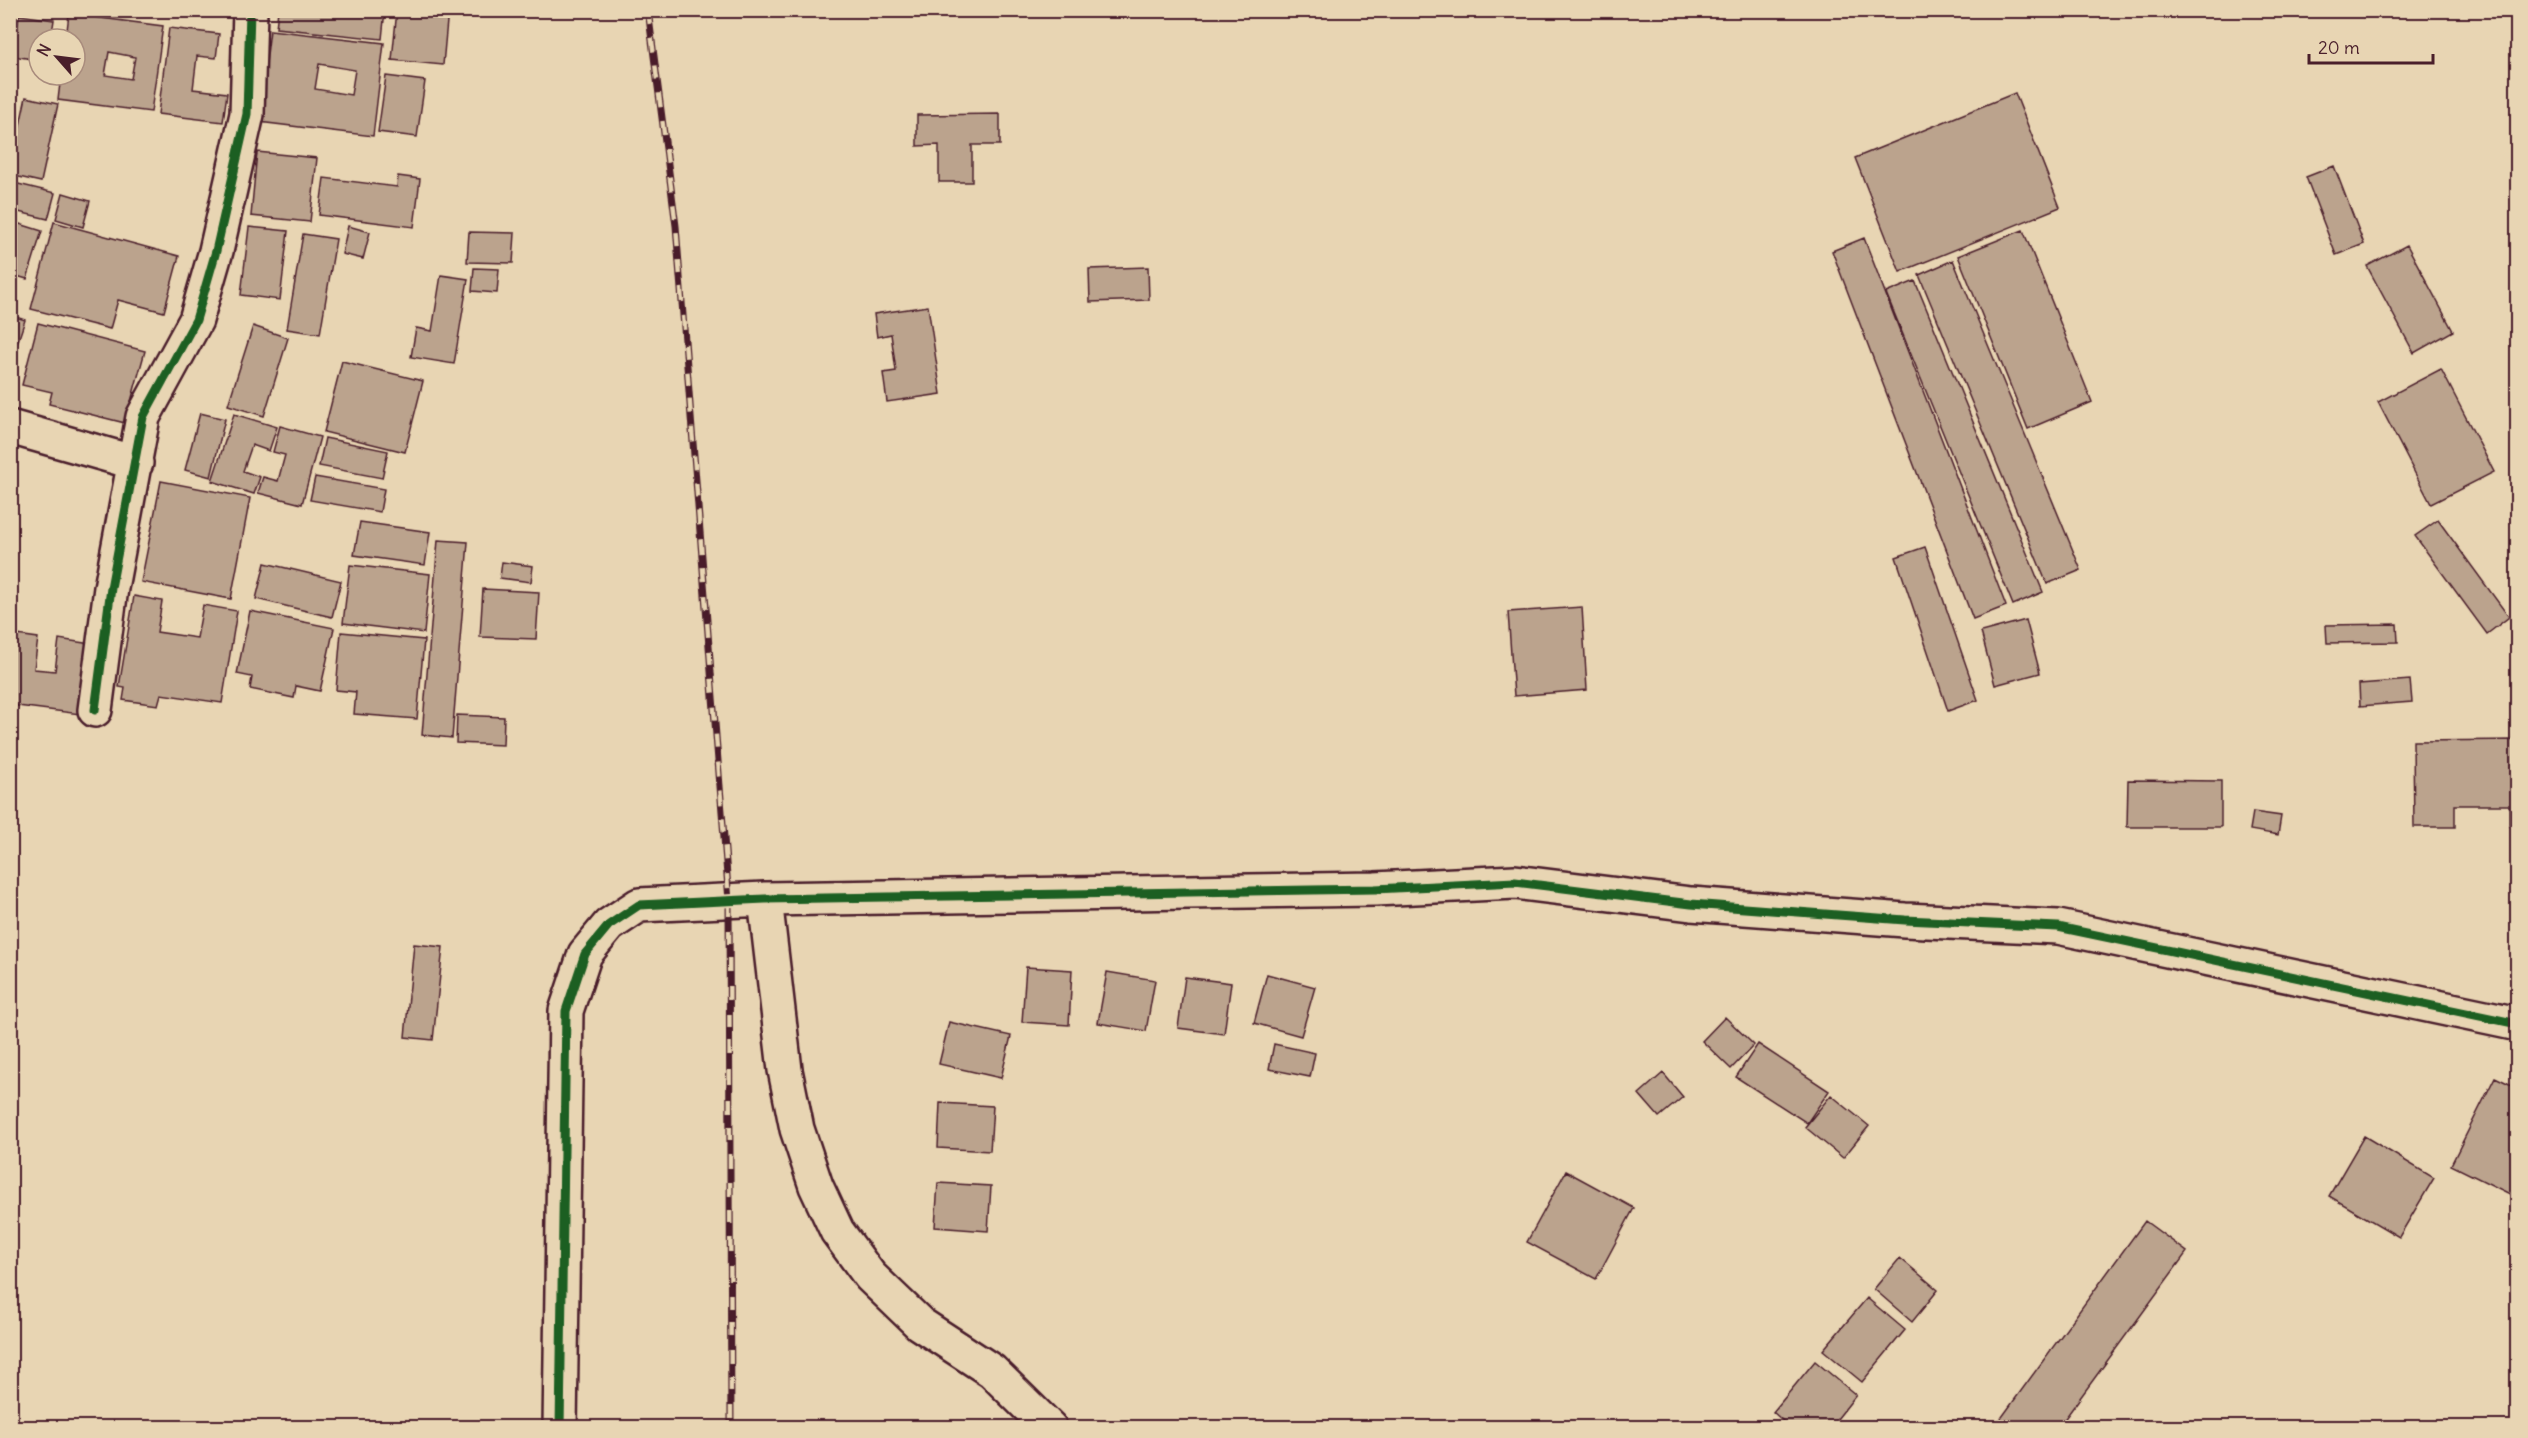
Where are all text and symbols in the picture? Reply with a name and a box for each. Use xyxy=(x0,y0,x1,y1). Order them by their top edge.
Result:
north arrow xyxy=(27,27,87,87)
scale bar xyxy=(2309,27,2434,65)
text: 20 m xyxy=(2318,36,2360,59)
text: N xyxy=(32,40,55,60)

